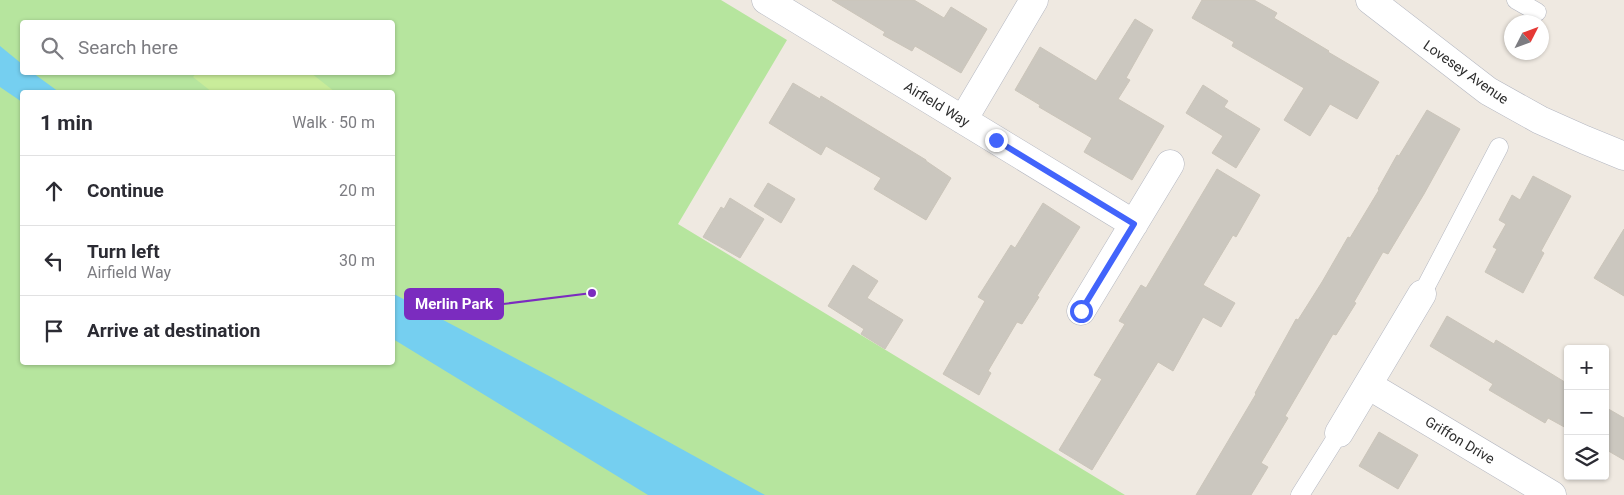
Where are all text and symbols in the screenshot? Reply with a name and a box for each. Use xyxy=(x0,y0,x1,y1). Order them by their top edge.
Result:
north arrow xyxy=(1504,15,1549,60)
search box xyxy=(20,20,395,75)
icon: search xyxy=(38,34,66,62)
text: Search here xyxy=(78,36,178,59)
street label: Lovesey Avenue xyxy=(1420,37,1512,107)
street label: Airfield Way xyxy=(901,78,973,130)
text: 1 min xyxy=(40,111,93,135)
text: Walk · 50 m xyxy=(292,113,375,132)
route end xyxy=(985,129,1008,152)
icon: ahead xyxy=(40,177,68,205)
text: Continue xyxy=(87,179,164,202)
text: 20 m xyxy=(339,181,375,200)
text: Turn left xyxy=(87,240,160,263)
icon: left xyxy=(40,247,68,275)
text: 30 m xyxy=(339,251,375,270)
text: Airfield Way xyxy=(87,263,171,282)
callout: Merlin Park xyxy=(405,289,503,319)
text: Merlin Park xyxy=(415,295,494,313)
route start xyxy=(1070,300,1093,323)
icon: arrive xyxy=(40,317,68,345)
text: Arrive at destination xyxy=(87,319,260,342)
map controls xyxy=(1564,345,1609,480)
button: + xyxy=(1564,345,1609,390)
button: − xyxy=(1564,390,1609,435)
street label: Griffon Drive xyxy=(1422,413,1498,467)
button: layers xyxy=(1564,435,1609,480)

